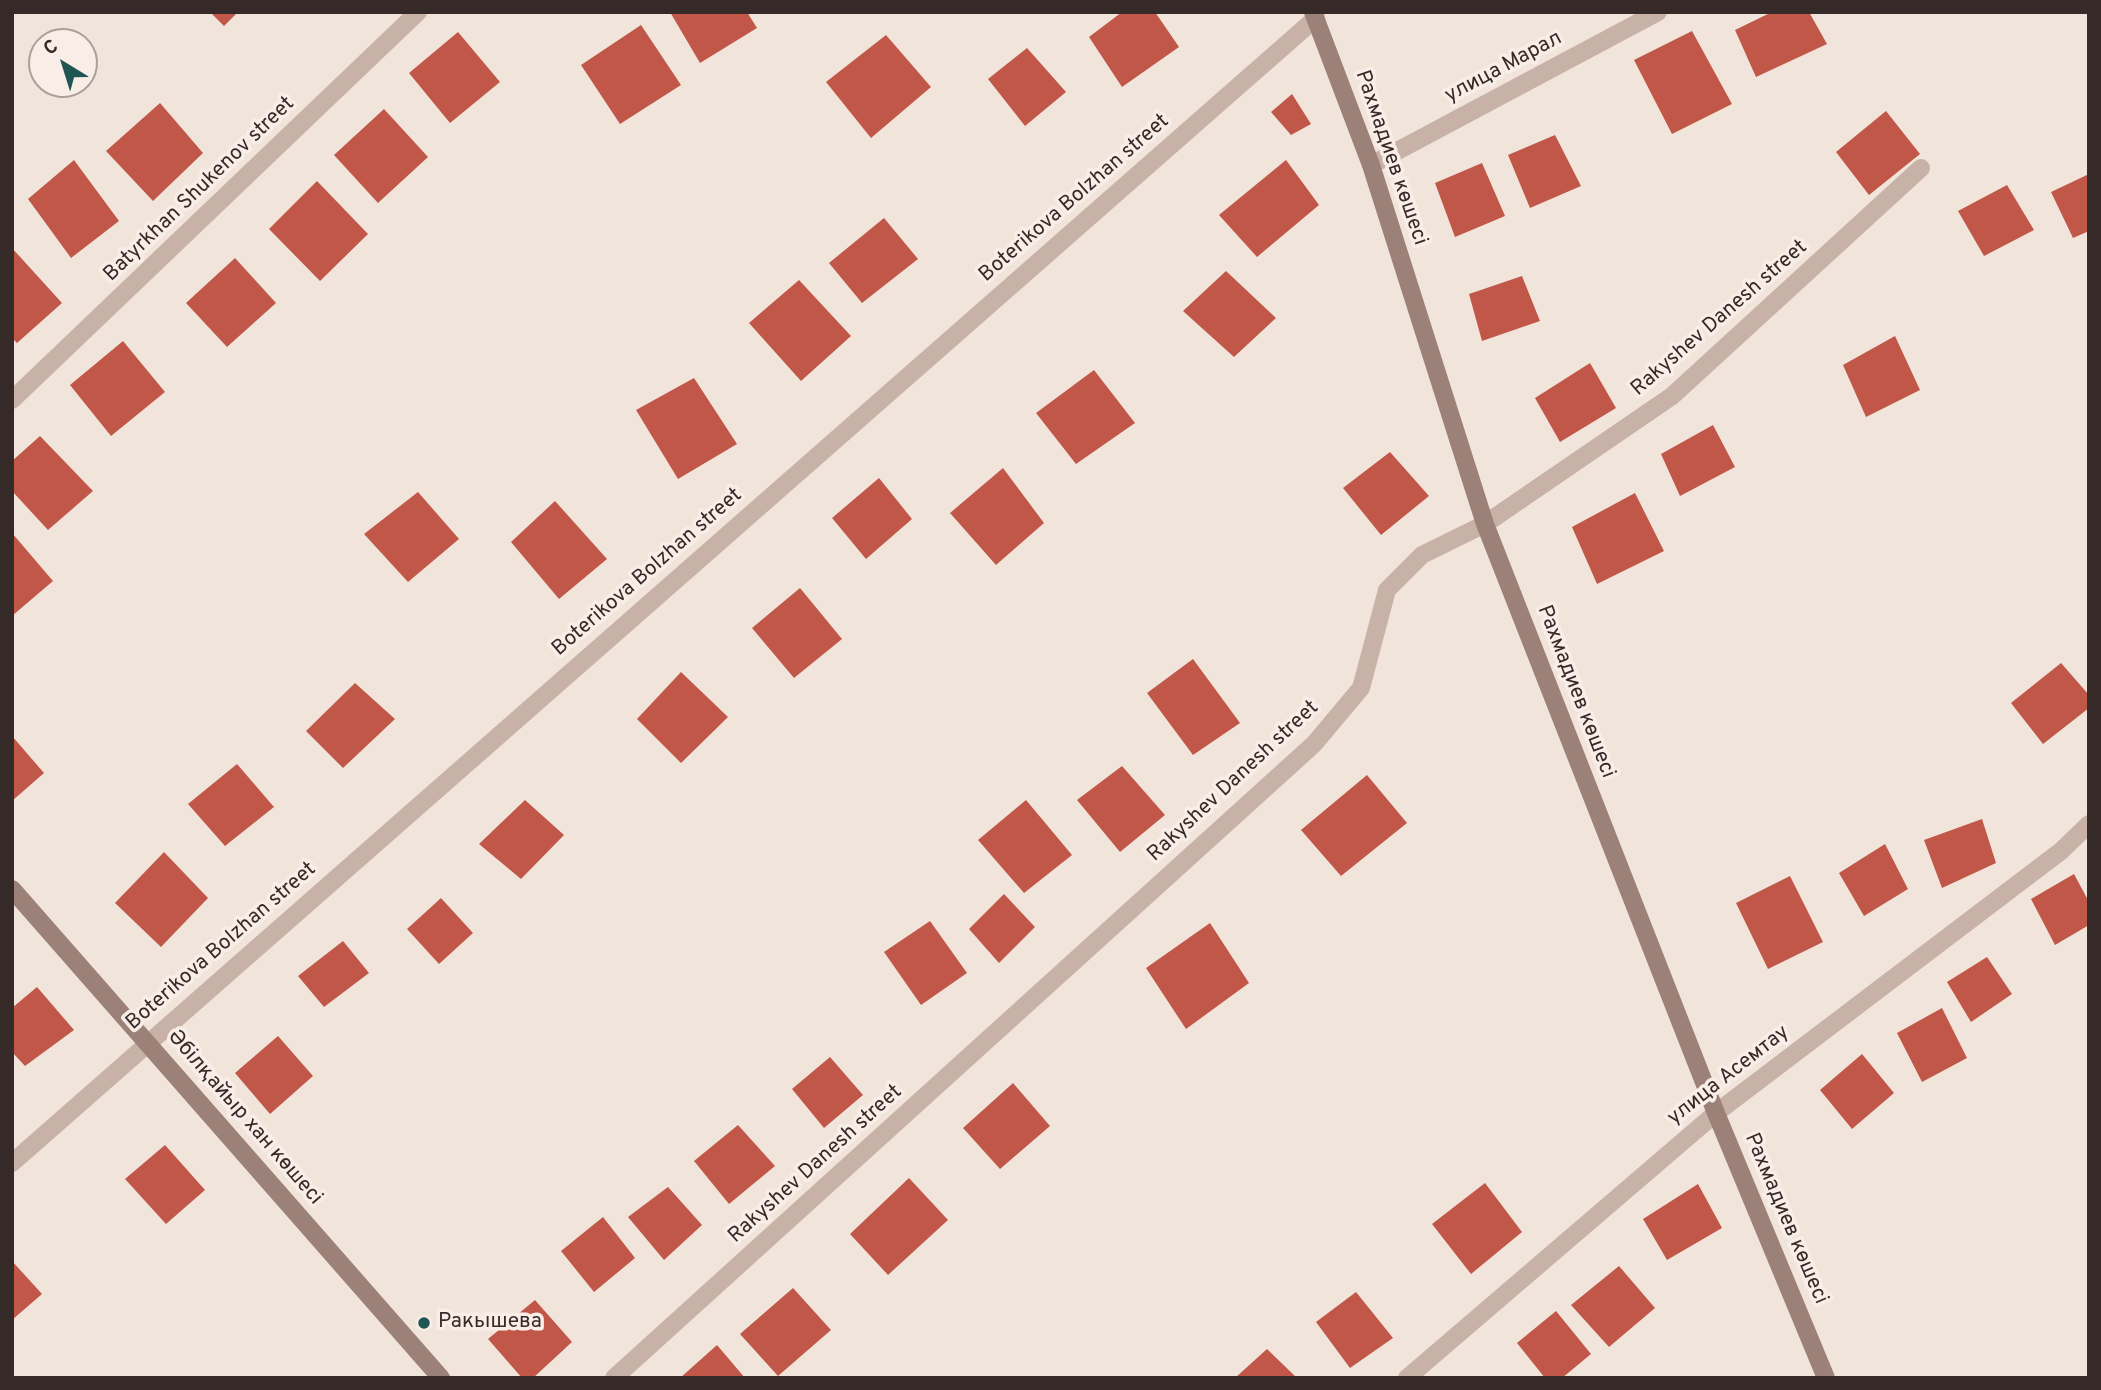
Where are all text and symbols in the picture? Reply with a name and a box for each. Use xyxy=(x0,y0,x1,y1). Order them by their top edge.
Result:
street label: улица Марал xyxy=(1441,27,1567,109)
north arrow xyxy=(28,28,98,98)
text: С xyxy=(39,35,63,61)
street label: Рахмадиев көшесі xyxy=(1348,67,1432,249)
street label: Batyrkhan Shukenov street xyxy=(99,92,301,288)
street label: Boterikova Bolzhan street xyxy=(975,110,1175,288)
street label: Rakyshev Danesh street xyxy=(1627,236,1813,402)
street label: Boterikova Bolzhan street xyxy=(548,484,748,662)
street label: Рахмадиев көшесі xyxy=(1530,602,1620,782)
street label: Rakyshev Danesh street xyxy=(1143,696,1325,868)
street label: Boterikova Bolzhan street xyxy=(122,858,322,1036)
street label: улица Асемтау xyxy=(1663,1021,1795,1131)
street label: Әбілқайыр хан көшесі xyxy=(161,1025,327,1211)
street label: Rakyshev Danesh street xyxy=(724,1080,908,1250)
street label: Рахмадиев көшесі xyxy=(1738,1130,1832,1308)
place label: Ракышева xyxy=(438,1310,542,1336)
marker: Ракышева xyxy=(416,1315,432,1331)

